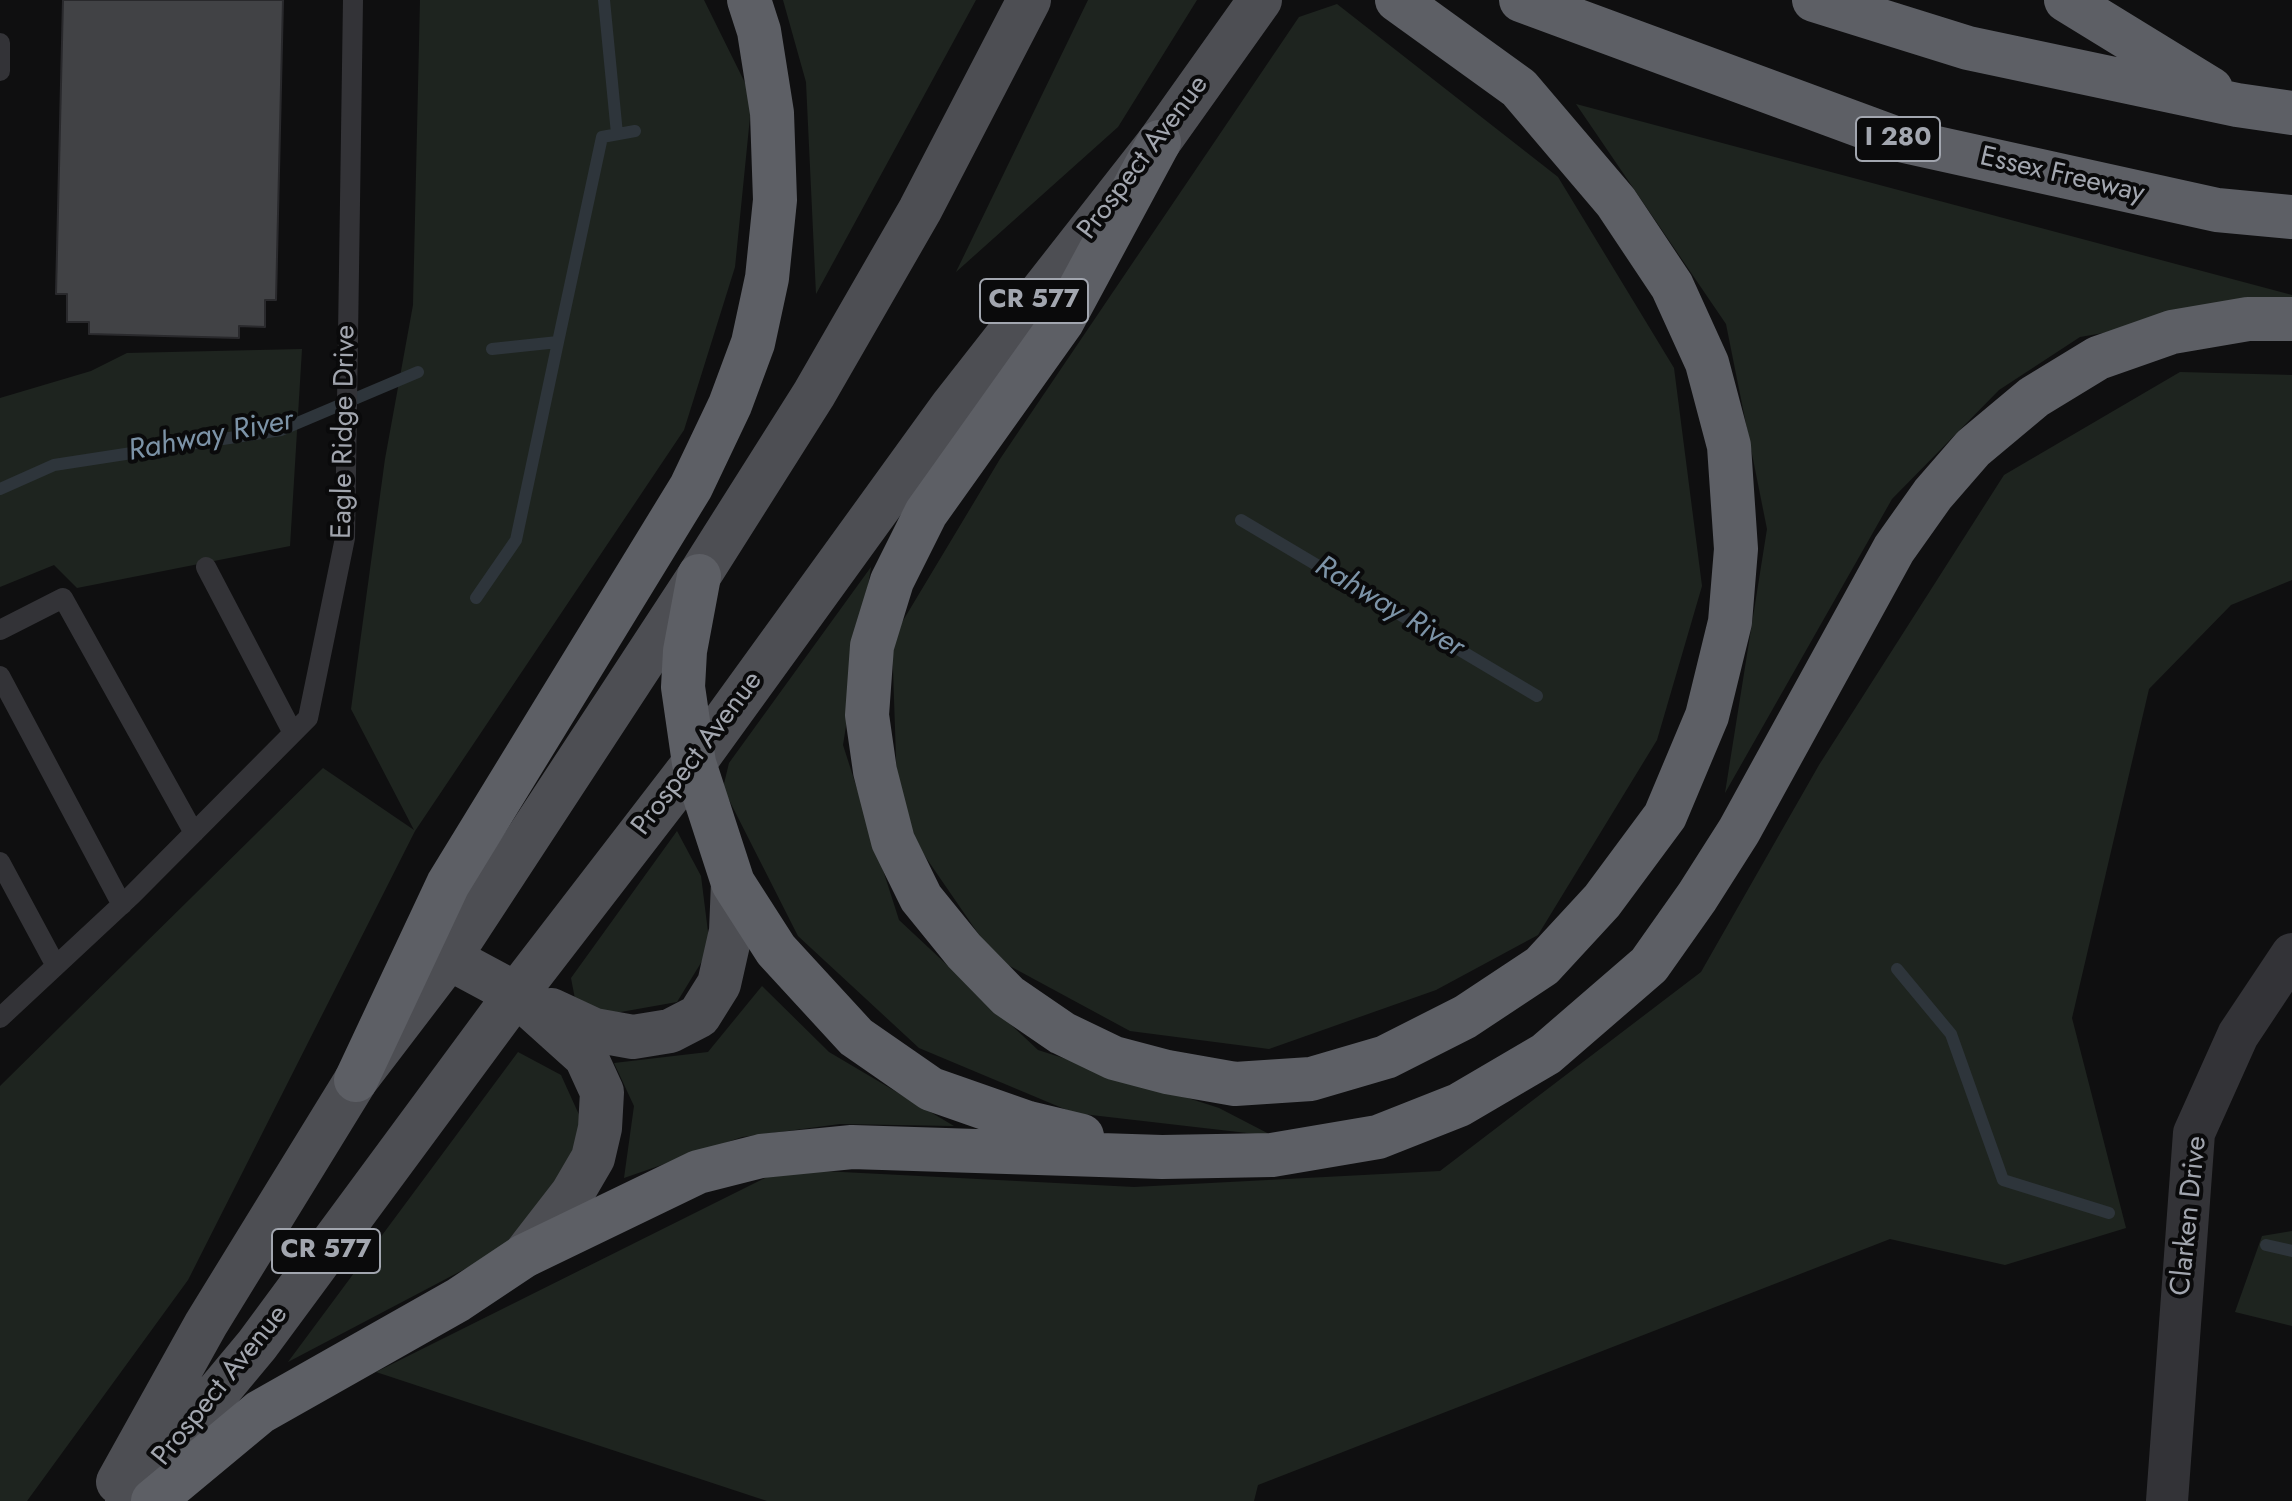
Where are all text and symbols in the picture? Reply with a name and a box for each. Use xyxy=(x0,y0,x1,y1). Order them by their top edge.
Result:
street label: Prospect Avenue xyxy=(1071,69,1217,247)
road number: I 280 xyxy=(1856,117,1940,161)
street label: Essex Freeway xyxy=(1976,141,2148,211)
road number: CR 577 xyxy=(980,279,1088,323)
street label: Eagle Ridge Drive xyxy=(326,325,364,539)
water label: Rahway River xyxy=(125,403,297,471)
water label: Rahway River xyxy=(1308,549,1470,667)
street label: Prospect Avenue xyxy=(625,665,771,843)
street label: Clarken Drive xyxy=(2165,1135,2215,1297)
road number: CR 577 xyxy=(272,1229,380,1273)
street label: Prospect Avenue xyxy=(146,1299,296,1473)

